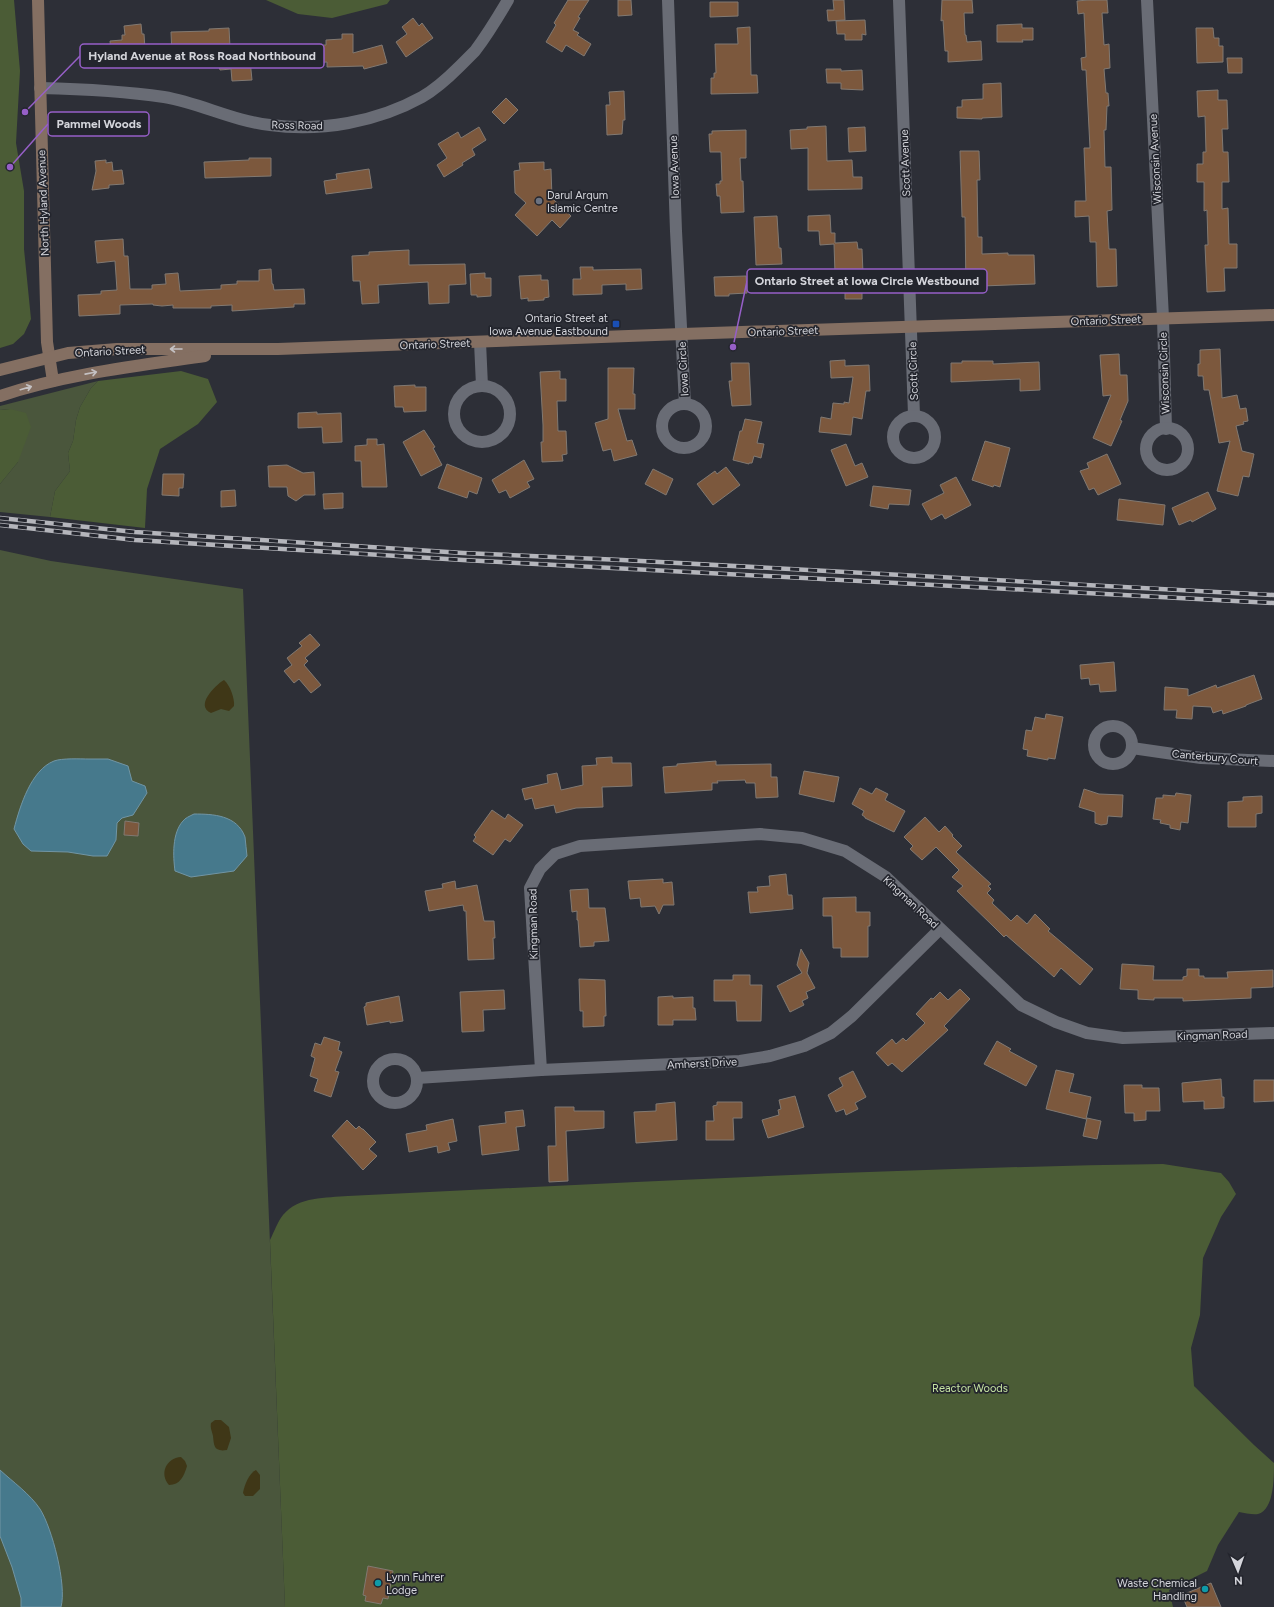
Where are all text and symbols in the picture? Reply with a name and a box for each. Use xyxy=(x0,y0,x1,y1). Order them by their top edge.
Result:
callout: Hyland Avenue at Ross Road Northbound xyxy=(80,44,324,68)
text: Hyland Avenue at Ross Road Northbound xyxy=(88,49,316,63)
callout: Pammel Woods xyxy=(48,112,149,136)
street label: Wisconsin Avenue xyxy=(1147,113,1164,204)
text: Pammel Woods xyxy=(57,117,142,131)
street label: Ross Road xyxy=(271,119,323,132)
street label: Scott Avenue xyxy=(898,129,913,197)
street label: Iowa Avenue xyxy=(667,135,682,199)
street label: North Hyland Avenue xyxy=(35,150,52,256)
place label: Darul Arqum Islamic Centre xyxy=(547,189,618,215)
marker: Darul Arqum Islamic Centre xyxy=(534,196,544,206)
callout: Ontario Street at Iowa Circle Westbound xyxy=(747,269,987,293)
text: Ontario Street at Iowa Circle Westbound xyxy=(755,274,979,288)
place label: Ontario Street at Iowa Avenue Eastbound xyxy=(489,312,608,338)
street label: Ontario Street xyxy=(1071,313,1142,328)
marker: Ontario Street at Iowa Avenue Eastbound xyxy=(611,319,621,329)
street label: Ontario Street xyxy=(748,324,819,339)
street label: Wisconsin Circle xyxy=(1157,332,1172,414)
street label: Ontario Street xyxy=(400,337,471,352)
street label: Iowa Circle xyxy=(676,341,691,397)
street label: Scott Circle xyxy=(906,341,921,401)
street label: Ontario Street xyxy=(74,343,146,360)
one-way arrow xyxy=(170,346,183,353)
one-way arrow xyxy=(84,369,97,377)
one-way arrow xyxy=(20,384,33,392)
street label: Canterbury Court xyxy=(1171,747,1259,768)
street label: Kingman Road xyxy=(880,873,941,931)
street label: Kingman Road xyxy=(526,888,541,960)
street label: Kingman Road xyxy=(1176,1028,1248,1043)
street label: Amherst Drive xyxy=(667,1055,737,1072)
park label: Reactor Woods xyxy=(932,1382,1008,1395)
north arrow xyxy=(1218,1551,1258,1591)
place label: Lynn Fuhrer Lodge xyxy=(386,1571,444,1597)
text: N xyxy=(1234,1574,1243,1587)
place label: Waste Chemical Handling xyxy=(1117,1577,1197,1603)
marker: Lynn Fuhrer Lodge xyxy=(373,1578,383,1588)
marker: Waste Chemical Handling xyxy=(1200,1584,1210,1594)

